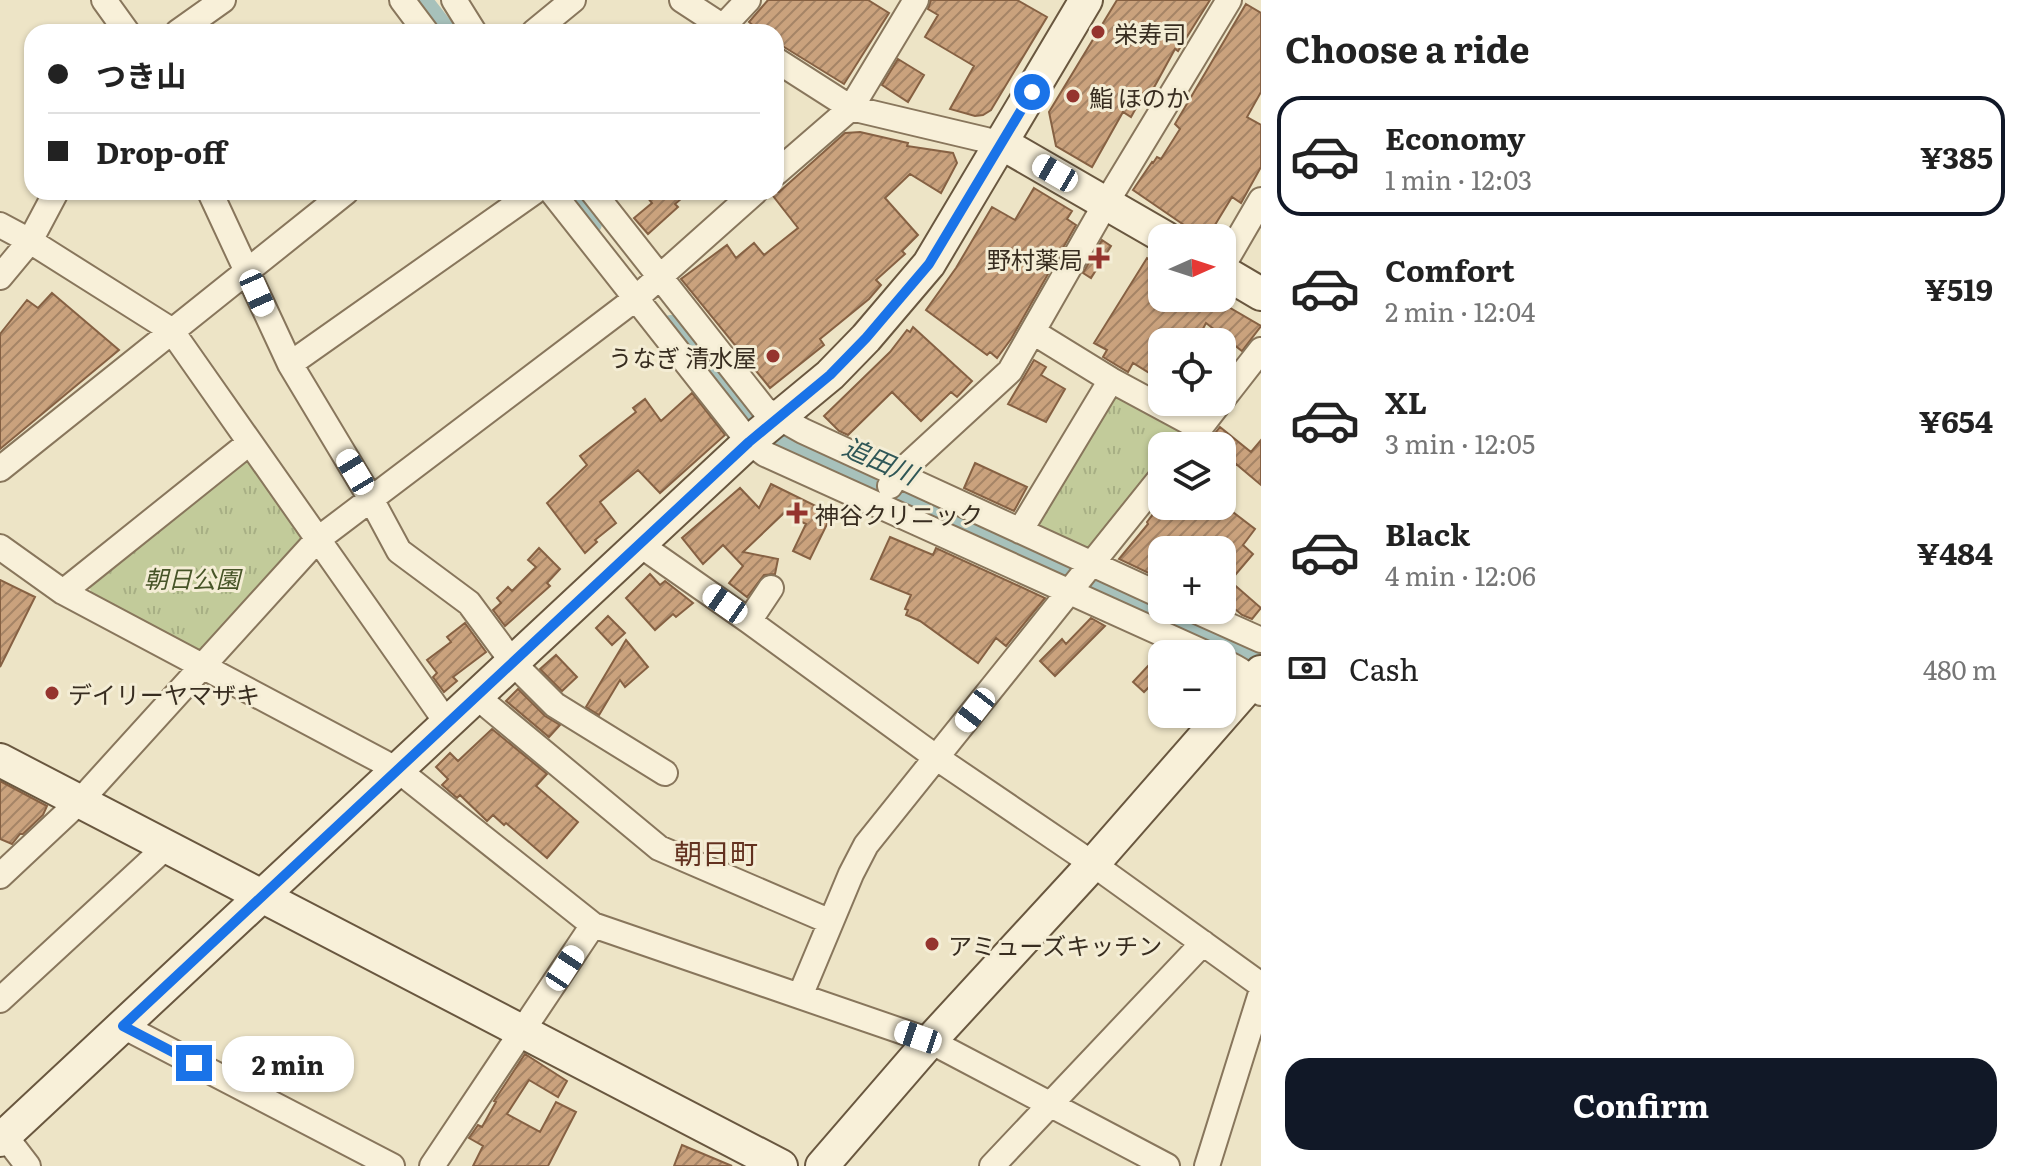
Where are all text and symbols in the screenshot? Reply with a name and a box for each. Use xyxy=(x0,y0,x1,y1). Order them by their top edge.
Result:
place label: 栄寿司 xyxy=(1114,15,1186,50)
text: Choose a ride xyxy=(1285,21,1530,74)
marker: 栄寿司 xyxy=(1089,23,1107,41)
text: つき山 xyxy=(96,52,186,96)
route start xyxy=(1014,74,1050,110)
place label: 鮨 ほのか xyxy=(1089,79,1190,114)
marker: 鮨 ほのか xyxy=(1064,87,1082,105)
text: Economy xyxy=(1385,115,1525,159)
icon: car xyxy=(1289,120,1361,192)
text: Drop-off xyxy=(96,129,226,173)
text: ¥385 xyxy=(1920,134,1993,178)
car xyxy=(1028,151,1082,195)
text: 1 min · 12:03 xyxy=(1385,159,1532,198)
north arrow xyxy=(1148,224,1236,312)
map controls xyxy=(1148,224,1236,728)
place label: 野村薬局 xyxy=(987,241,1083,276)
text: Comfort xyxy=(1385,247,1515,291)
marker: 野村薬局 xyxy=(1090,249,1108,267)
icon: car xyxy=(1289,252,1361,324)
car xyxy=(236,266,278,320)
text: ¥519 xyxy=(1925,266,1993,310)
text: 2 min · 12:04 xyxy=(1385,291,1535,330)
button: locate xyxy=(1148,328,1236,416)
place label: うなぎ 清水屋 xyxy=(608,339,757,374)
marker: うなぎ 清水屋 xyxy=(764,347,782,365)
text: XL xyxy=(1385,379,1427,423)
icon: car xyxy=(1289,384,1361,456)
text: ¥654 xyxy=(1919,398,1993,442)
text: 3 min · 12:05 xyxy=(1385,423,1535,462)
water label: 追田川 xyxy=(837,425,927,494)
button: layers xyxy=(1148,432,1236,520)
car xyxy=(332,445,378,499)
place label: 神谷クリニック xyxy=(815,496,983,531)
marker: 神谷クリニック xyxy=(786,502,808,524)
text: Black xyxy=(1385,511,1470,555)
icon: car xyxy=(1289,516,1361,588)
text: ¥484 xyxy=(1917,530,1993,574)
button: + xyxy=(1148,536,1236,624)
text: 4 min · 12:06 xyxy=(1385,555,1536,594)
park label: 朝日公園 xyxy=(144,560,243,595)
car xyxy=(698,580,752,628)
button: − xyxy=(1148,640,1236,728)
icon: cash xyxy=(1285,646,1329,690)
text: Cash xyxy=(1349,646,1419,690)
text: 480 m xyxy=(1923,649,1997,688)
place label: デイリーヤマザキ xyxy=(68,676,260,711)
marker: デイリーヤマザキ xyxy=(43,684,61,702)
car xyxy=(951,684,999,736)
district label: 朝日町 xyxy=(674,831,758,873)
place label: アミューズキッチン xyxy=(948,927,1162,962)
marker: アミューズキッチン xyxy=(923,935,941,953)
car xyxy=(542,941,588,995)
car xyxy=(891,1018,945,1056)
callout: 2 min xyxy=(222,1035,354,1091)
text: 2 min xyxy=(252,1044,324,1083)
route end xyxy=(176,1045,212,1081)
button: Confirm xyxy=(1285,1058,1997,1150)

